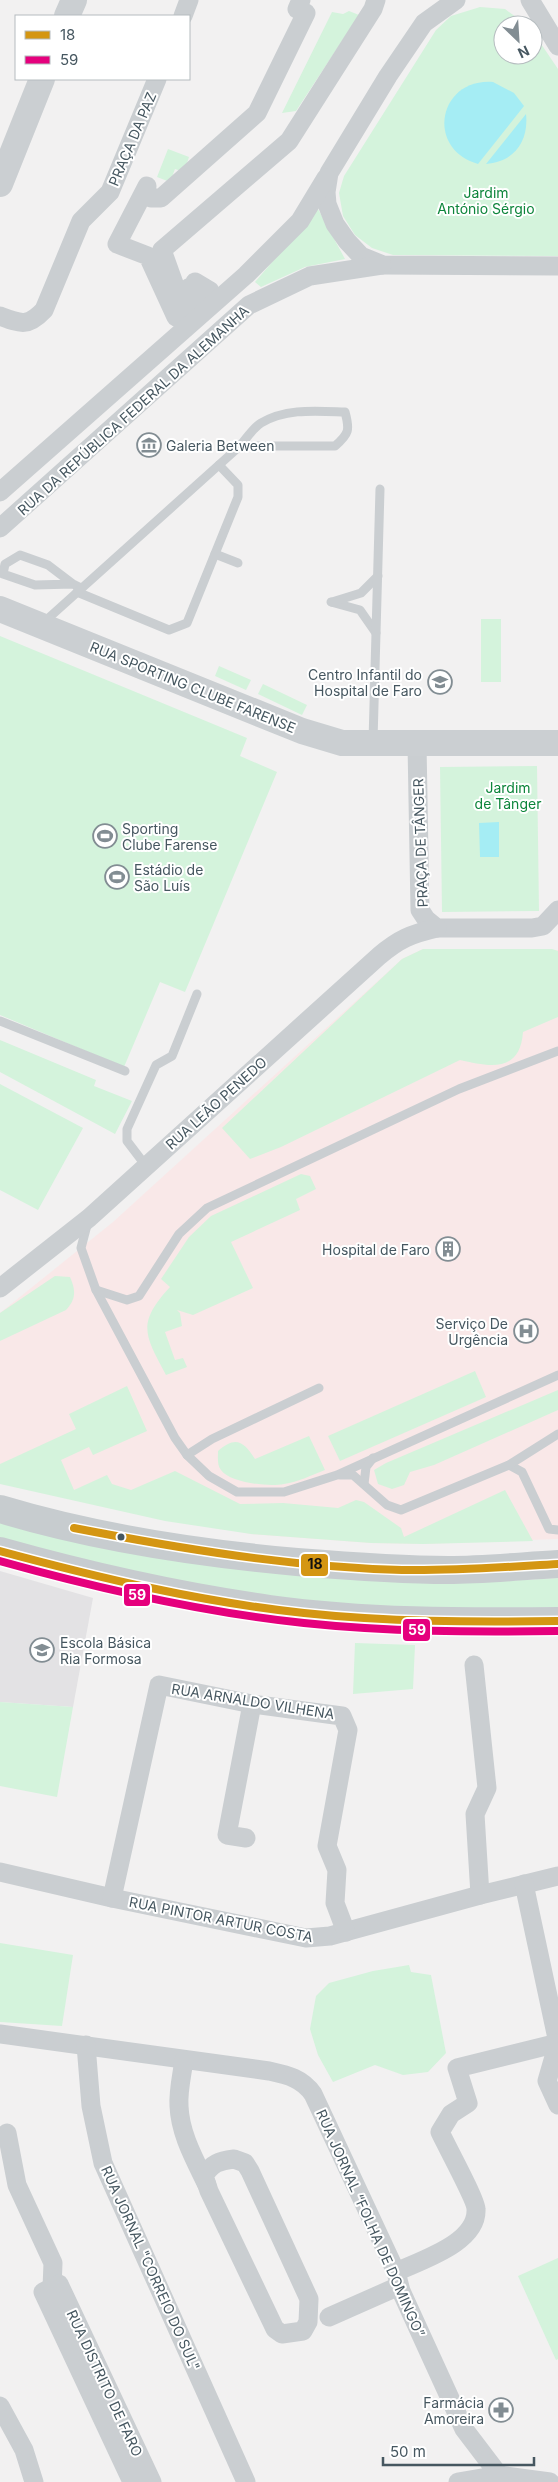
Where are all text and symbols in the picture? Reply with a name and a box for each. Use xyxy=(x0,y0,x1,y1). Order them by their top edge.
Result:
legend xyxy=(15,15,190,80)
north arrow xyxy=(493,15,543,65)
text: 18 xyxy=(60,25,75,44)
text: N xyxy=(515,42,532,62)
text: 59 xyxy=(60,50,78,69)
street label: PRAÇA DA PAZ xyxy=(105,90,159,188)
park label: Jardim António Sérgio xyxy=(437,184,535,217)
street label: RUA DA REPÚBLICA FEDERAL DA ALEMANHA xyxy=(14,301,252,518)
museum icon: Galeria Between xyxy=(136,432,162,458)
place label: Galeria Between xyxy=(166,437,274,454)
street label: RUA SPORTING CLUBE FARENSE xyxy=(88,638,298,736)
place label: Centro Infantil do Hospital de Faro xyxy=(308,666,422,699)
school or university icon: Centro Infantil do Hospital de Faro xyxy=(427,669,453,695)
street label: PRAÇA DE TÂNGER xyxy=(409,778,431,908)
park label: Jardim de Tânger xyxy=(475,779,541,812)
place label: Sporting Clube Farense xyxy=(122,820,217,853)
sports icon: Sporting Clube Farense xyxy=(92,823,118,849)
place label: Estádio de São Luís xyxy=(134,861,203,894)
sports icon: Estádio de São Luís xyxy=(104,864,130,890)
street label: RUA LEÃO PENEDO xyxy=(162,1053,270,1153)
building icon: Hospital de Faro xyxy=(435,1236,461,1262)
place label: Hospital de Faro xyxy=(322,1241,430,1258)
place label: Serviço De Urgência xyxy=(436,1315,508,1348)
hospital icon: Serviço De Urgência xyxy=(513,1318,539,1344)
unlabelled marker xyxy=(116,1532,126,1542)
line badge: 18 xyxy=(300,1553,329,1577)
text: 18 xyxy=(307,1555,323,1572)
line badge: 59 xyxy=(123,1583,151,1607)
text: 59 xyxy=(128,1586,146,1603)
line badge: 59 xyxy=(402,1618,431,1642)
text: 59 xyxy=(408,1621,426,1638)
place label: Escola Básica Ria Formosa xyxy=(60,1634,151,1667)
school or university icon: Escola Básica Ria Formosa xyxy=(29,1637,55,1663)
street label: RUA ARNALDO VILHENA xyxy=(170,1680,336,1722)
street label: RUA PINTOR ARTUR COSTA xyxy=(128,1893,315,1945)
street label: RUA JORNAL “FOLHA DE DOMINGO” xyxy=(313,2107,429,2339)
street label: RUA JORNAL "CORREIO DO SUL" xyxy=(98,2163,204,2373)
street label: RUA DISTRITO DE FARO xyxy=(64,2307,146,2459)
place label: Farmácia Amoreira xyxy=(423,2394,484,2427)
pharmacy icon: Farmácia Amoreira xyxy=(488,2397,514,2423)
scale bar xyxy=(383,2434,534,2466)
text: 50 m xyxy=(390,2442,426,2461)

